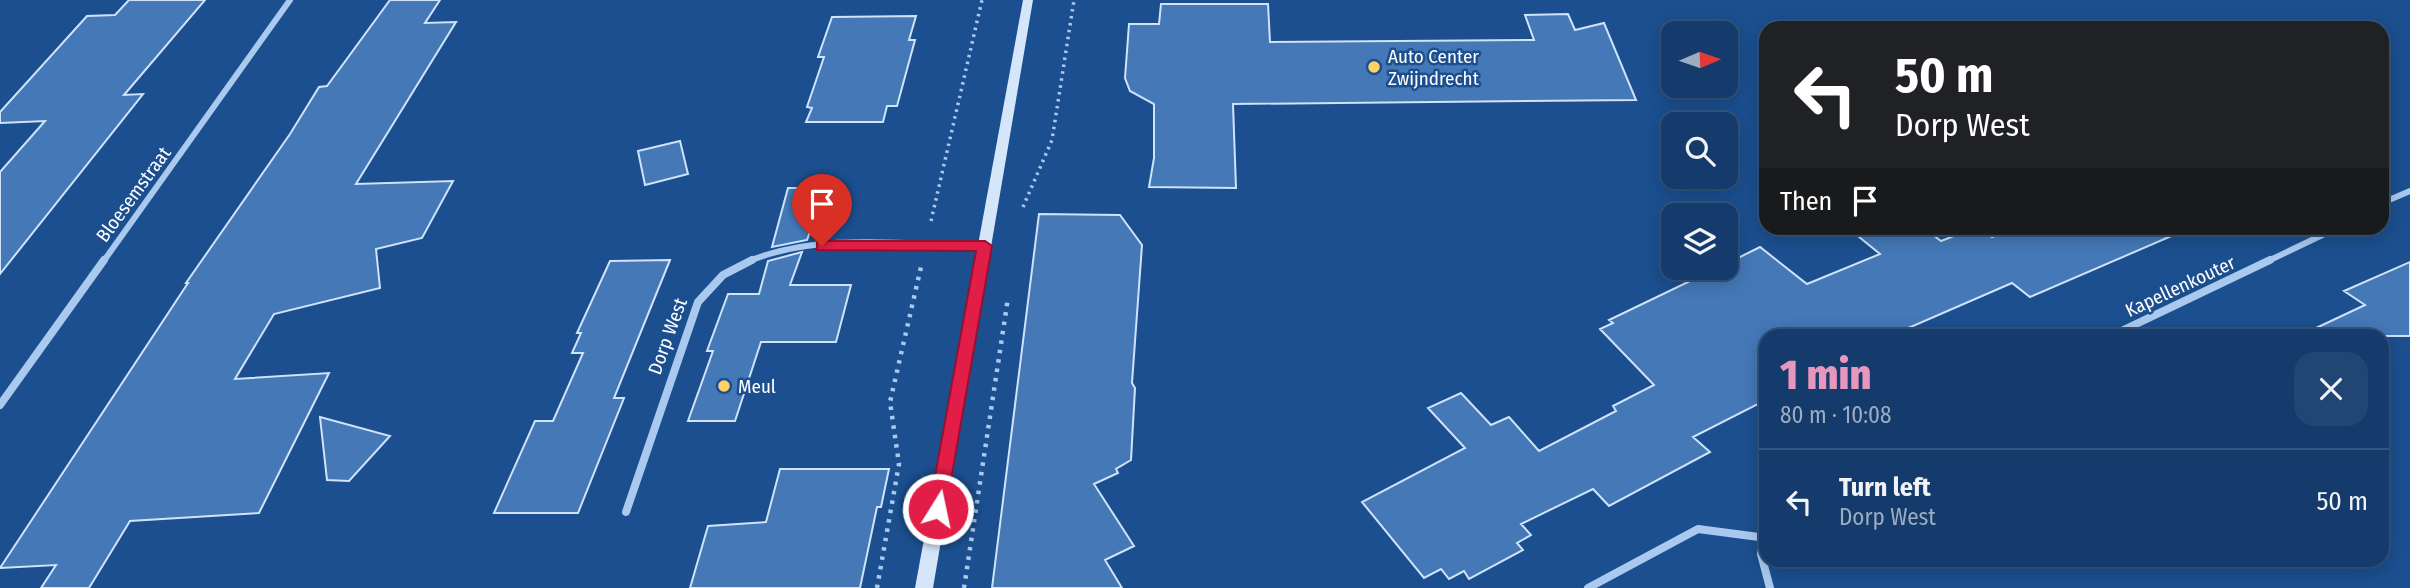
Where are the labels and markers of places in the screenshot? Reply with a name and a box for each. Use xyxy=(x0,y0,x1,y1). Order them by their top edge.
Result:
place label: Auto Center Zwijndrecht xyxy=(1388,45,1480,90)
marker: Auto Center Zwijndrecht xyxy=(1366,59,1382,75)
pin xyxy=(792,174,852,246)
place label: Meul xyxy=(738,375,776,398)
marker: Meul xyxy=(716,378,732,394)

